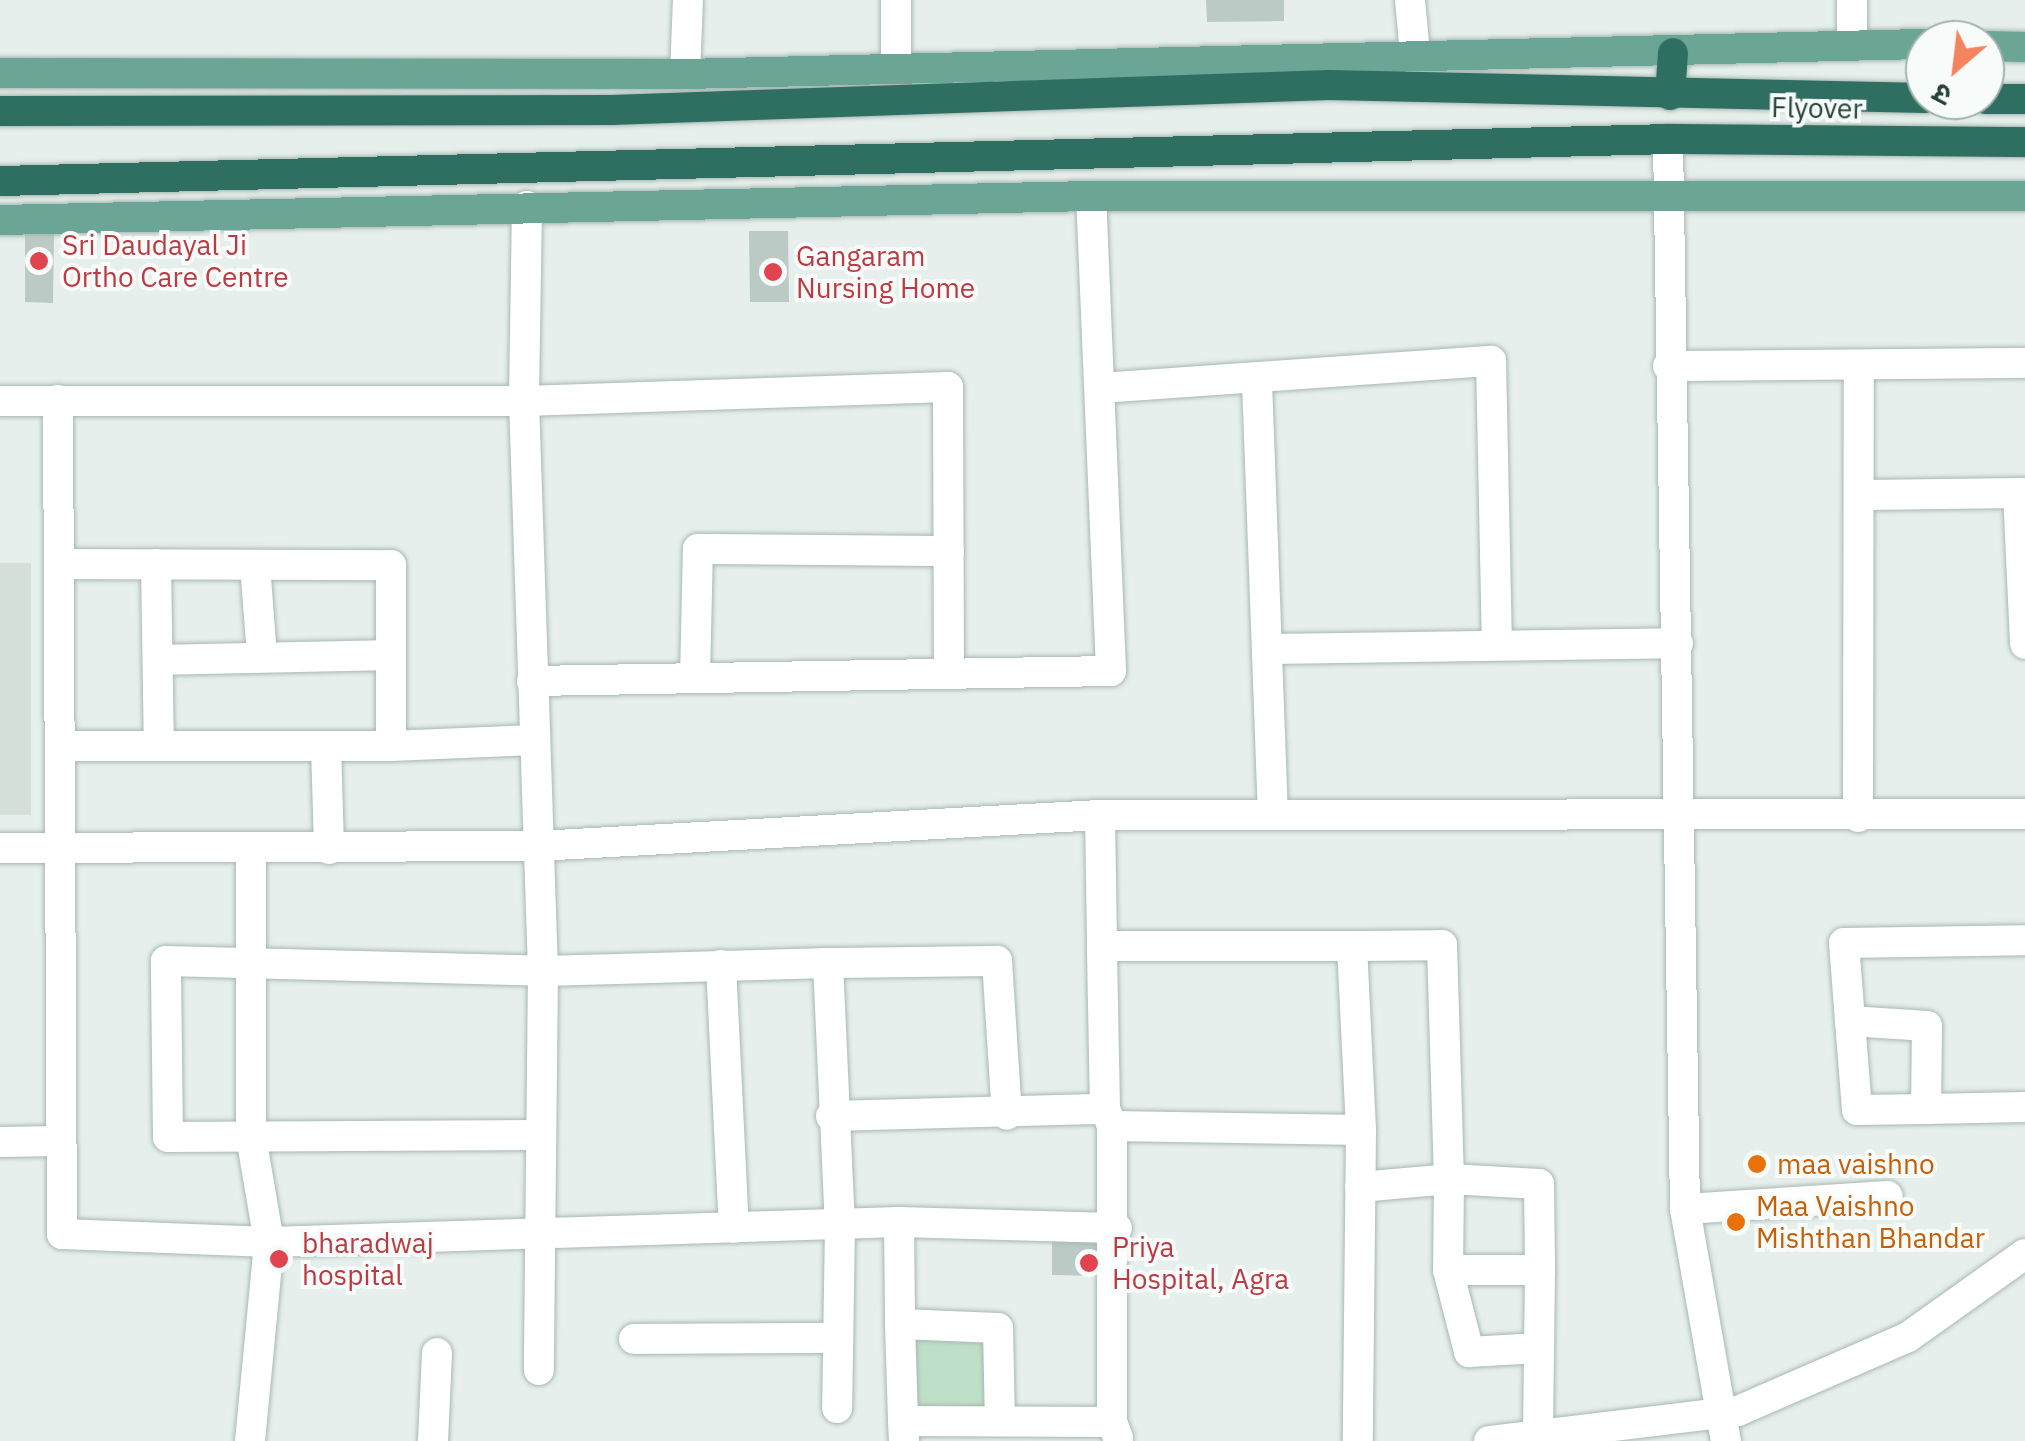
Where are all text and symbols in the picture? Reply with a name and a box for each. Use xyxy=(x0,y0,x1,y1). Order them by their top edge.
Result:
north arrow xyxy=(1905,20,2005,120)
text: उ xyxy=(1926,75,1958,115)
street label: Flyover xyxy=(1771,90,1863,126)
place label: Sri Daudayal Ji Ortho Care Centre xyxy=(62,228,289,294)
place label: Gangaram Nursing Home xyxy=(796,239,975,305)
marker: Sri Daudayal Ji Ortho Care Centre xyxy=(26,248,52,274)
marker: Gangaram Nursing Home xyxy=(760,259,786,285)
place label: maa vaishno xyxy=(1777,1147,1935,1181)
marker: maa vaishno xyxy=(1746,1153,1768,1175)
place label: Maa Vaishno Mishthan Bhandar xyxy=(1756,1189,1985,1255)
marker: Maa Vaishno Mishthan Bhandar xyxy=(1725,1211,1747,1233)
place label: bharadwaj hospital xyxy=(302,1226,434,1292)
place label: Priya Hospital, Agra xyxy=(1112,1230,1289,1296)
marker: bharadwaj hospital xyxy=(266,1246,292,1272)
marker: Priya Hospital, Agra xyxy=(1076,1250,1102,1276)

